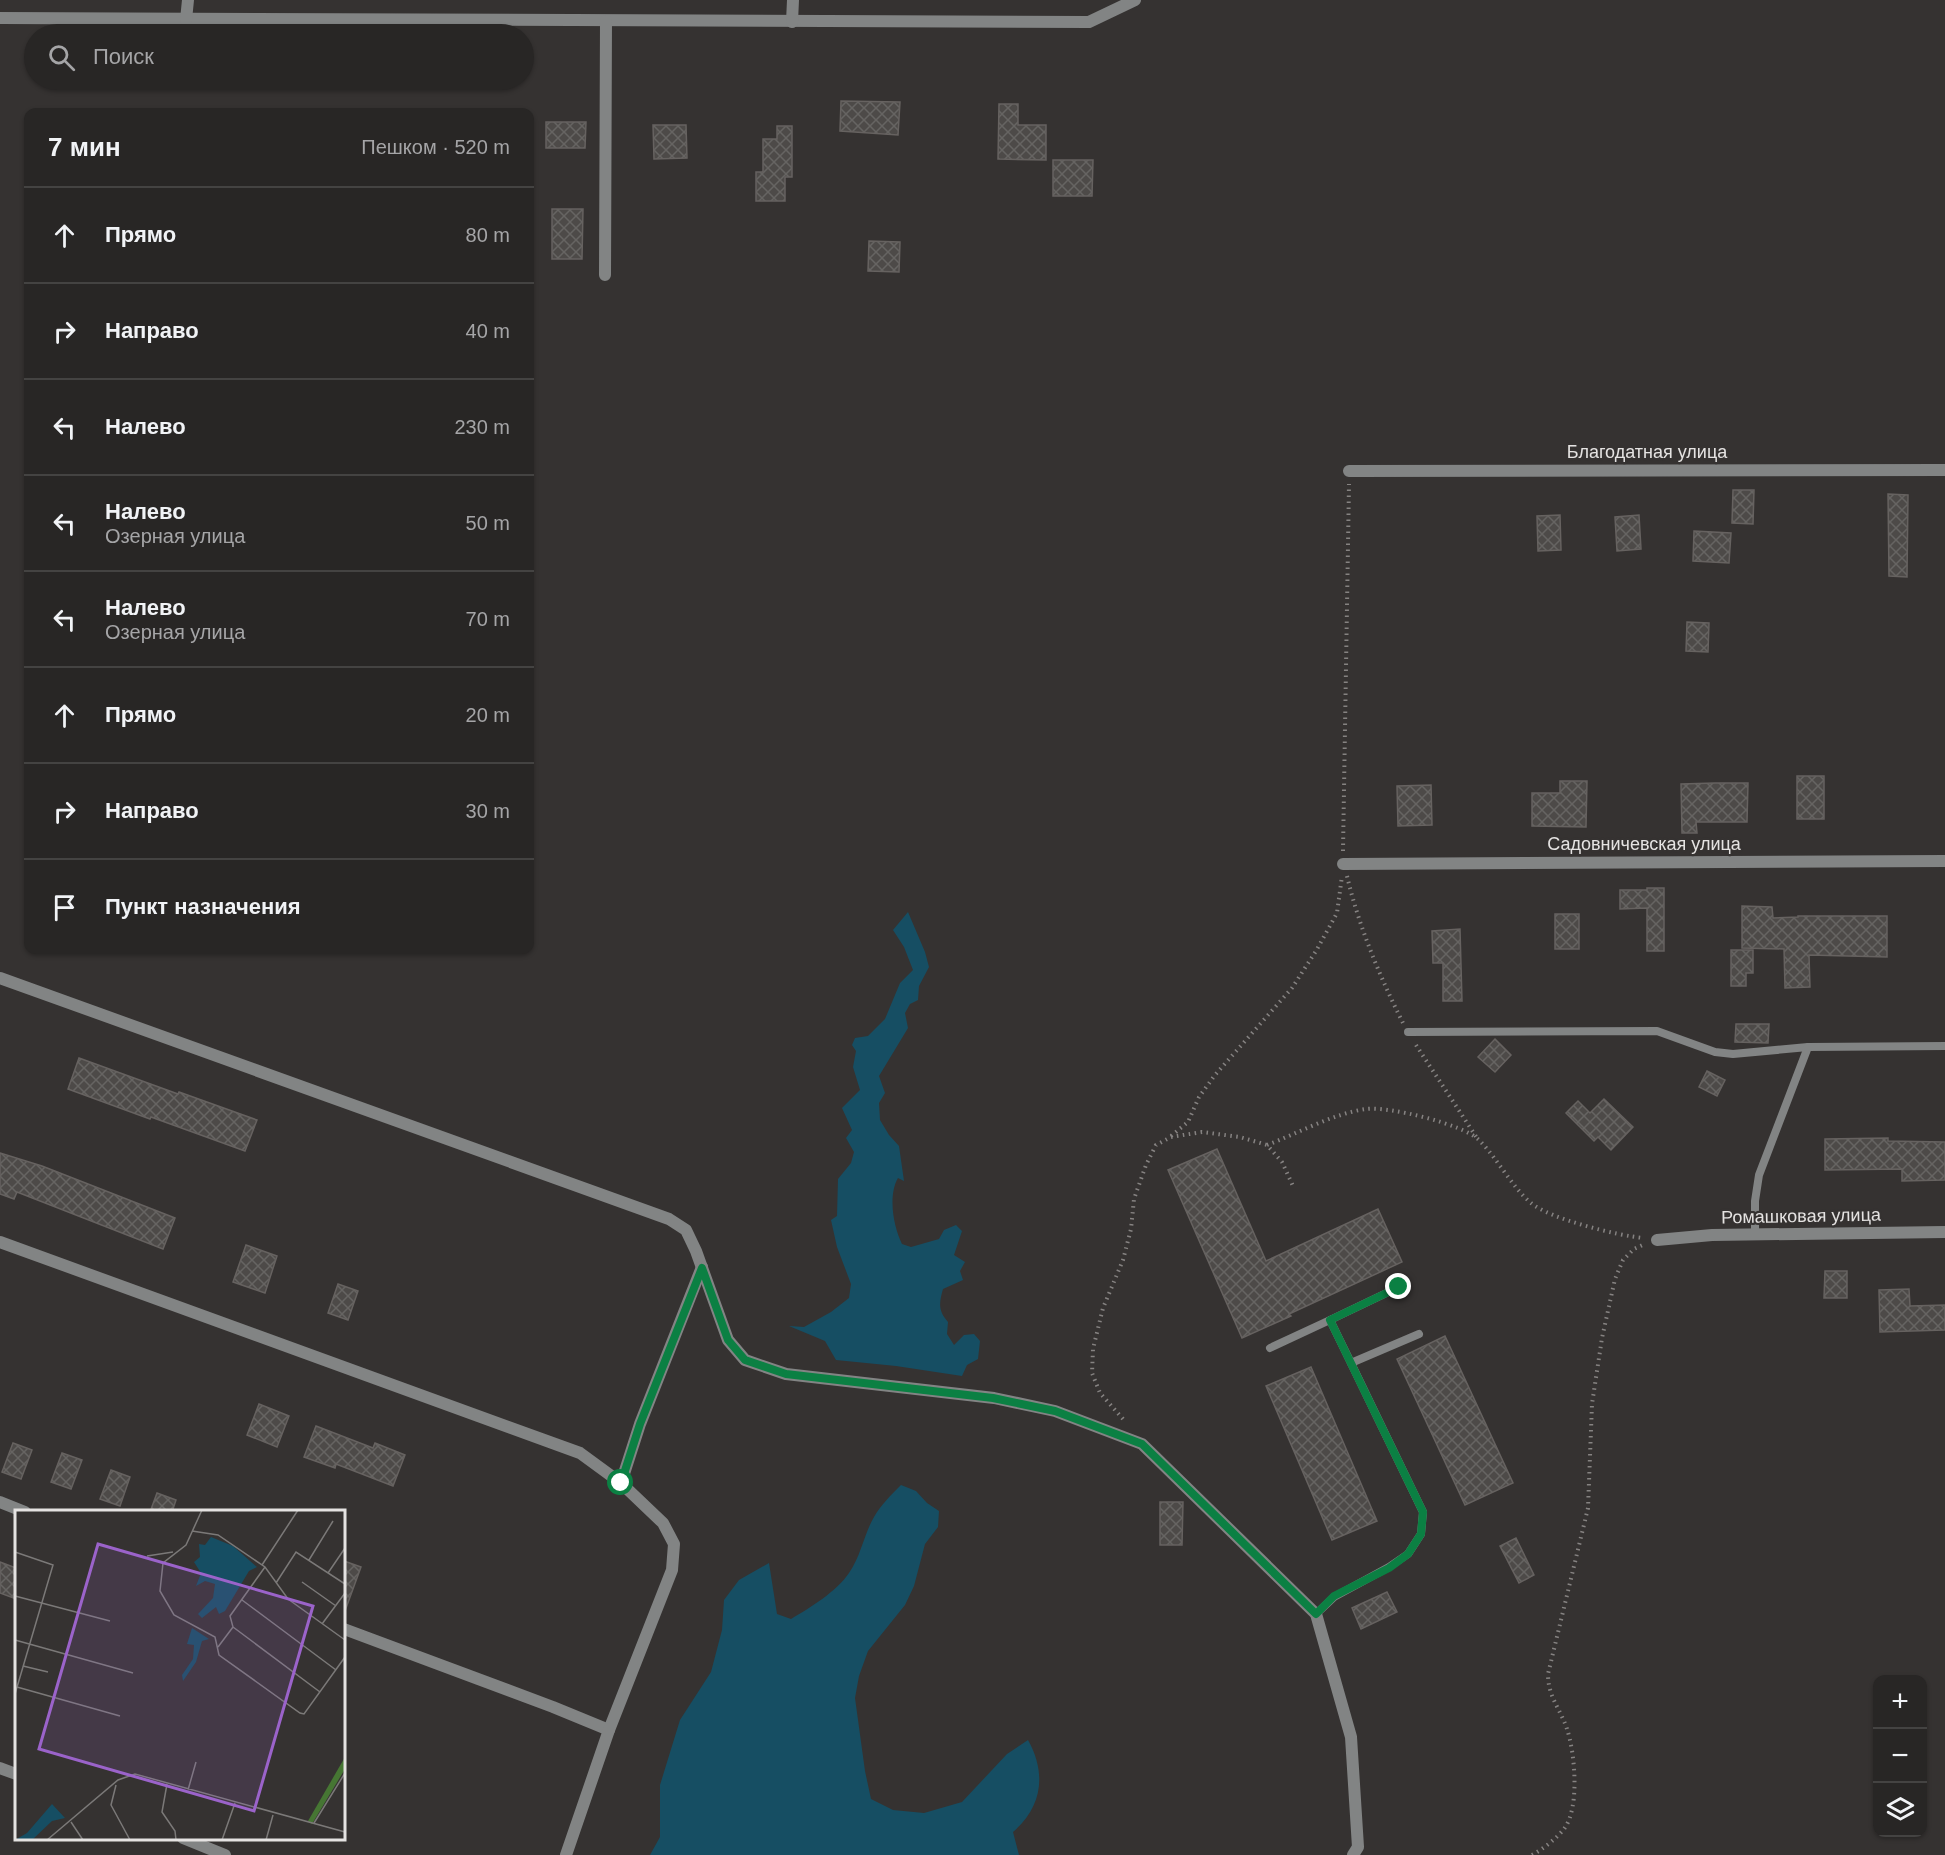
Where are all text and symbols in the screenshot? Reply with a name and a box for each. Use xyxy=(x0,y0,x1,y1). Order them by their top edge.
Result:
search box xyxy=(24,24,534,90)
icon: search xyxy=(45,41,78,74)
text: Поиск xyxy=(93,44,154,69)
text: 7 мин xyxy=(48,132,121,162)
text: Пешком · 520 m xyxy=(361,136,510,158)
icon: ahead xyxy=(48,219,81,252)
text: Прямо xyxy=(105,222,176,247)
text: 80 m xyxy=(466,224,510,246)
icon: right xyxy=(48,315,81,348)
text: Направо xyxy=(105,318,199,343)
text: 40 m xyxy=(466,320,510,342)
icon: left xyxy=(48,411,81,444)
text: Налево xyxy=(105,414,186,439)
text: 230 m xyxy=(454,416,510,438)
street label: Благодатная улица xyxy=(1567,442,1728,462)
text: Налево xyxy=(105,499,186,524)
icon: left xyxy=(48,507,81,540)
text: 50 m xyxy=(466,512,510,534)
text: Озерная улица xyxy=(105,525,245,547)
text: Налево xyxy=(105,595,186,620)
icon: left xyxy=(48,603,81,636)
text: 70 m xyxy=(466,608,510,630)
text: Озерная улица xyxy=(105,621,245,643)
icon: ahead xyxy=(48,699,81,732)
text: Прямо xyxy=(105,702,176,727)
text: 20 m xyxy=(466,704,510,726)
icon: right xyxy=(48,795,81,828)
text: Направо xyxy=(105,798,199,823)
text: 30 m xyxy=(466,800,510,822)
street label: Садовничевская улица xyxy=(1547,834,1742,854)
icon: arrive xyxy=(48,891,81,924)
text: Пункт назначения xyxy=(105,894,301,919)
street label: Ромашковая улица xyxy=(1721,1205,1882,1227)
route end xyxy=(1385,1273,1411,1299)
route start xyxy=(607,1469,633,1495)
inset map xyxy=(15,1510,345,1840)
map controls xyxy=(1873,1675,1927,1837)
button: + xyxy=(1873,1675,1927,1729)
button: − xyxy=(1873,1729,1927,1783)
button: layers xyxy=(1873,1783,1927,1837)

